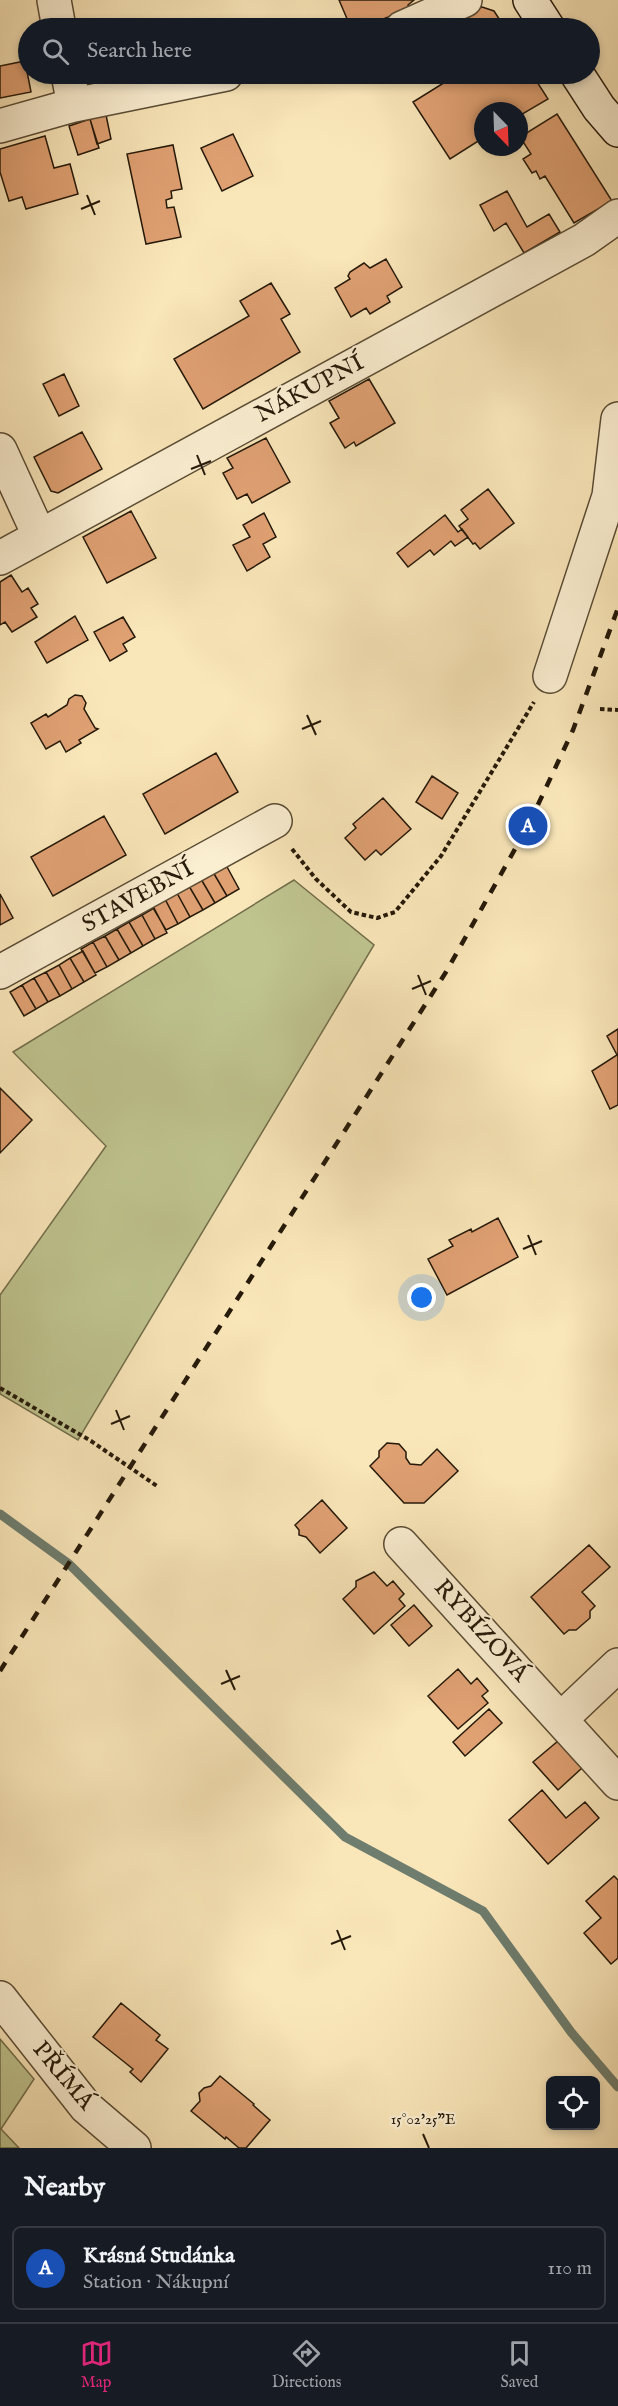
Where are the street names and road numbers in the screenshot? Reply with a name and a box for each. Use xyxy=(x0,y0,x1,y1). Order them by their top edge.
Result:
street label: NÁKUPNÍ xyxy=(250,347,370,431)
street label: STAVEBNÍ xyxy=(77,853,200,940)
street label: RYBÍZOVÁ xyxy=(427,1573,536,1689)
street label: PŘÍMÁ xyxy=(25,2035,101,2118)

